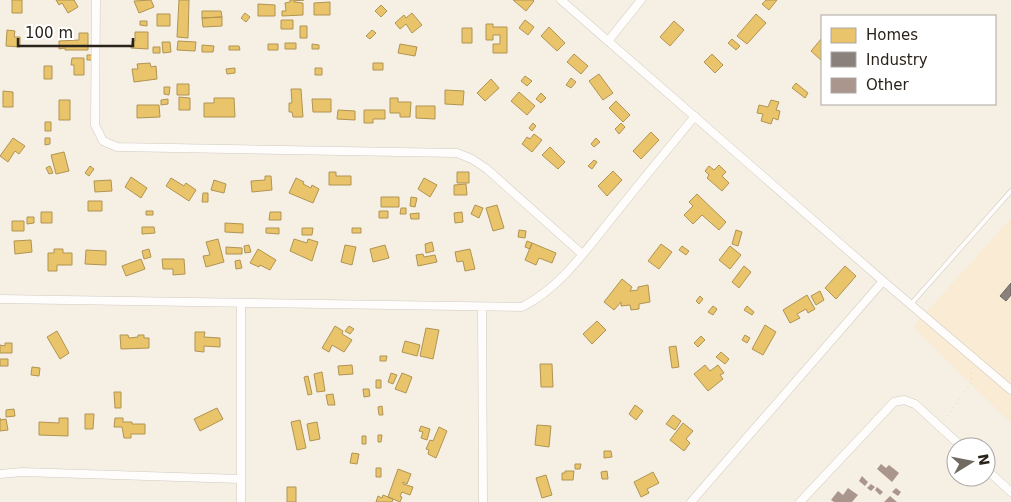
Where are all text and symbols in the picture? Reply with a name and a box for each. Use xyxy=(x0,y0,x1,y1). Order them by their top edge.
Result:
scale bar xyxy=(18,15,132,47)
legend xyxy=(821,15,996,105)
text: 100 m xyxy=(25,24,73,42)
text: Homes xyxy=(866,26,918,44)
text: Industry xyxy=(866,51,928,69)
text: Other xyxy=(866,76,909,94)
north arrow xyxy=(946,437,996,487)
text: N xyxy=(975,453,993,467)

